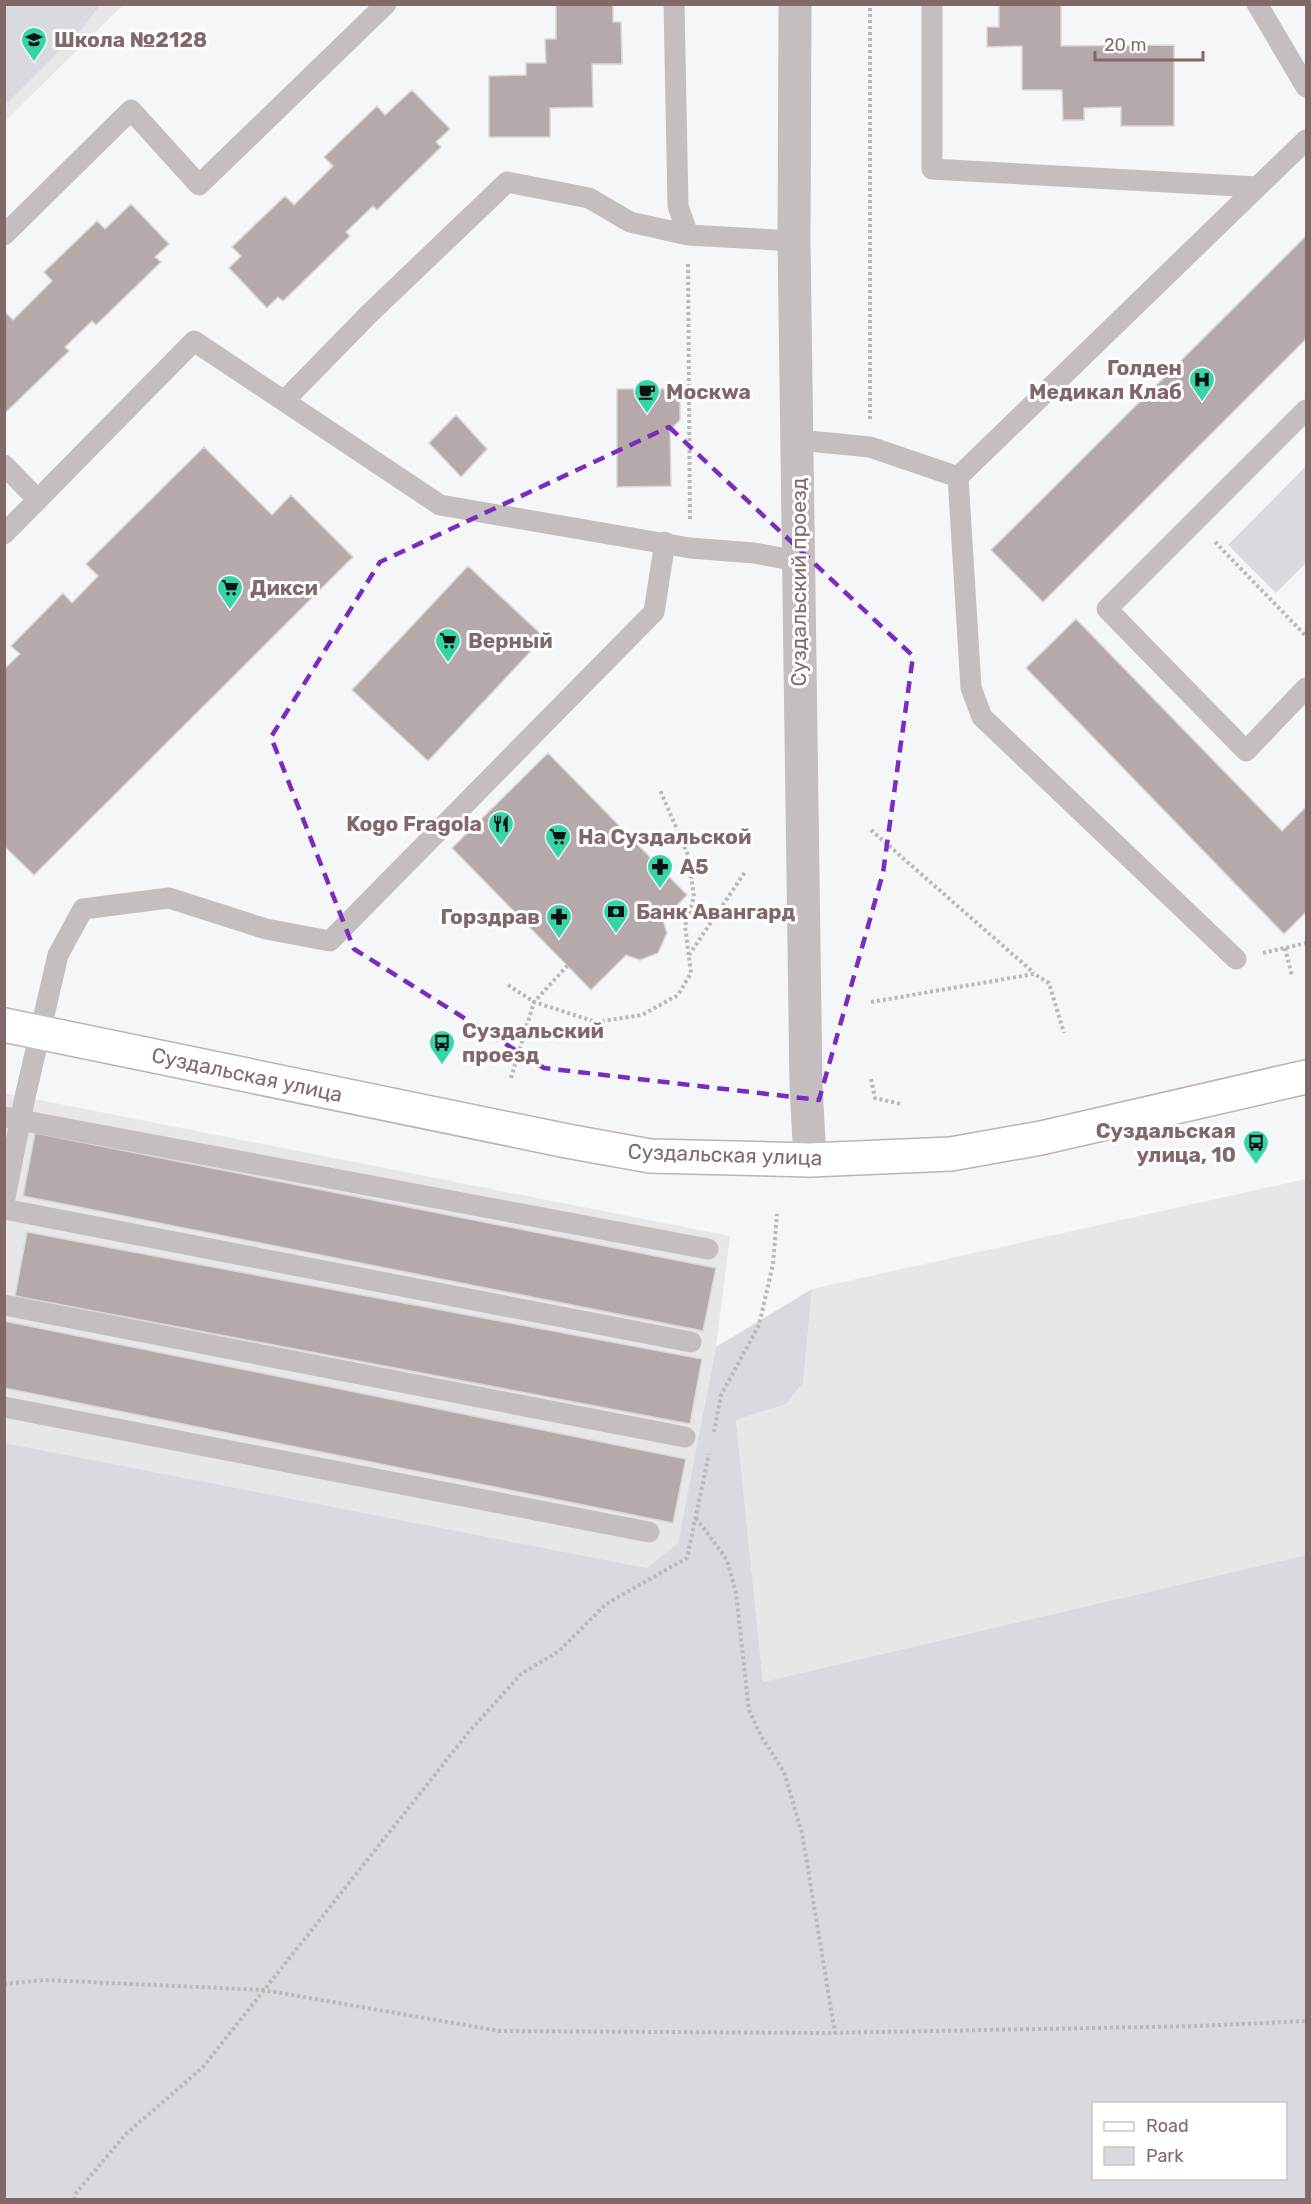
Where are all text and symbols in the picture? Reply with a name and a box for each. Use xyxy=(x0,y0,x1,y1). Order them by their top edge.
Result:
scale bar xyxy=(1095,24,1203,62)
school or university icon: Школа №2128 xyxy=(19,25,49,63)
place label: Школа №2128 xyxy=(54,27,207,52)
text: 20 m xyxy=(1104,34,1146,56)
place label: Голден Медикал Клаб xyxy=(1029,355,1182,404)
hospital icon: Голден Медикал Клаб xyxy=(1187,365,1217,403)
cafe icon: Москwa xyxy=(632,377,662,415)
place label: Москwa xyxy=(666,379,751,404)
street label: Суздальский проезд xyxy=(786,478,811,686)
supermarket icon: Дикси xyxy=(215,573,245,611)
place label: Дикси xyxy=(250,575,318,600)
supermarket icon: Верный xyxy=(433,626,463,664)
place label: Верный xyxy=(468,628,553,653)
restaurant icon: Kogo Fragola xyxy=(486,809,516,847)
place label: Kogo Fragola xyxy=(346,811,482,836)
supermarket icon: На Суздальской xyxy=(543,822,573,860)
place label: На Суздальской xyxy=(578,824,751,849)
pharmacy icon: А5 xyxy=(645,852,675,890)
place label: А5 xyxy=(680,854,709,879)
bank icon: Банк Авангард xyxy=(601,897,631,935)
place label: Банк Авангард xyxy=(636,899,796,924)
pharmacy icon: Горздрав xyxy=(544,902,574,940)
place label: Горздрав xyxy=(440,904,540,929)
place label: Суздальский проезд xyxy=(462,1018,604,1067)
bus stop icon: Суздальский проезд xyxy=(427,1028,457,1066)
street label: Суздальская улица xyxy=(149,1042,345,1107)
place label: Суздальская улица, 10 xyxy=(1096,1118,1236,1167)
bus stop icon: Суздальская улица, 10 xyxy=(1241,1128,1271,1166)
street label: Суздальская улица xyxy=(627,1139,823,1170)
legend xyxy=(1092,2102,1287,2180)
text: Road xyxy=(1146,2115,1189,2137)
text: Park xyxy=(1146,2145,1184,2167)

